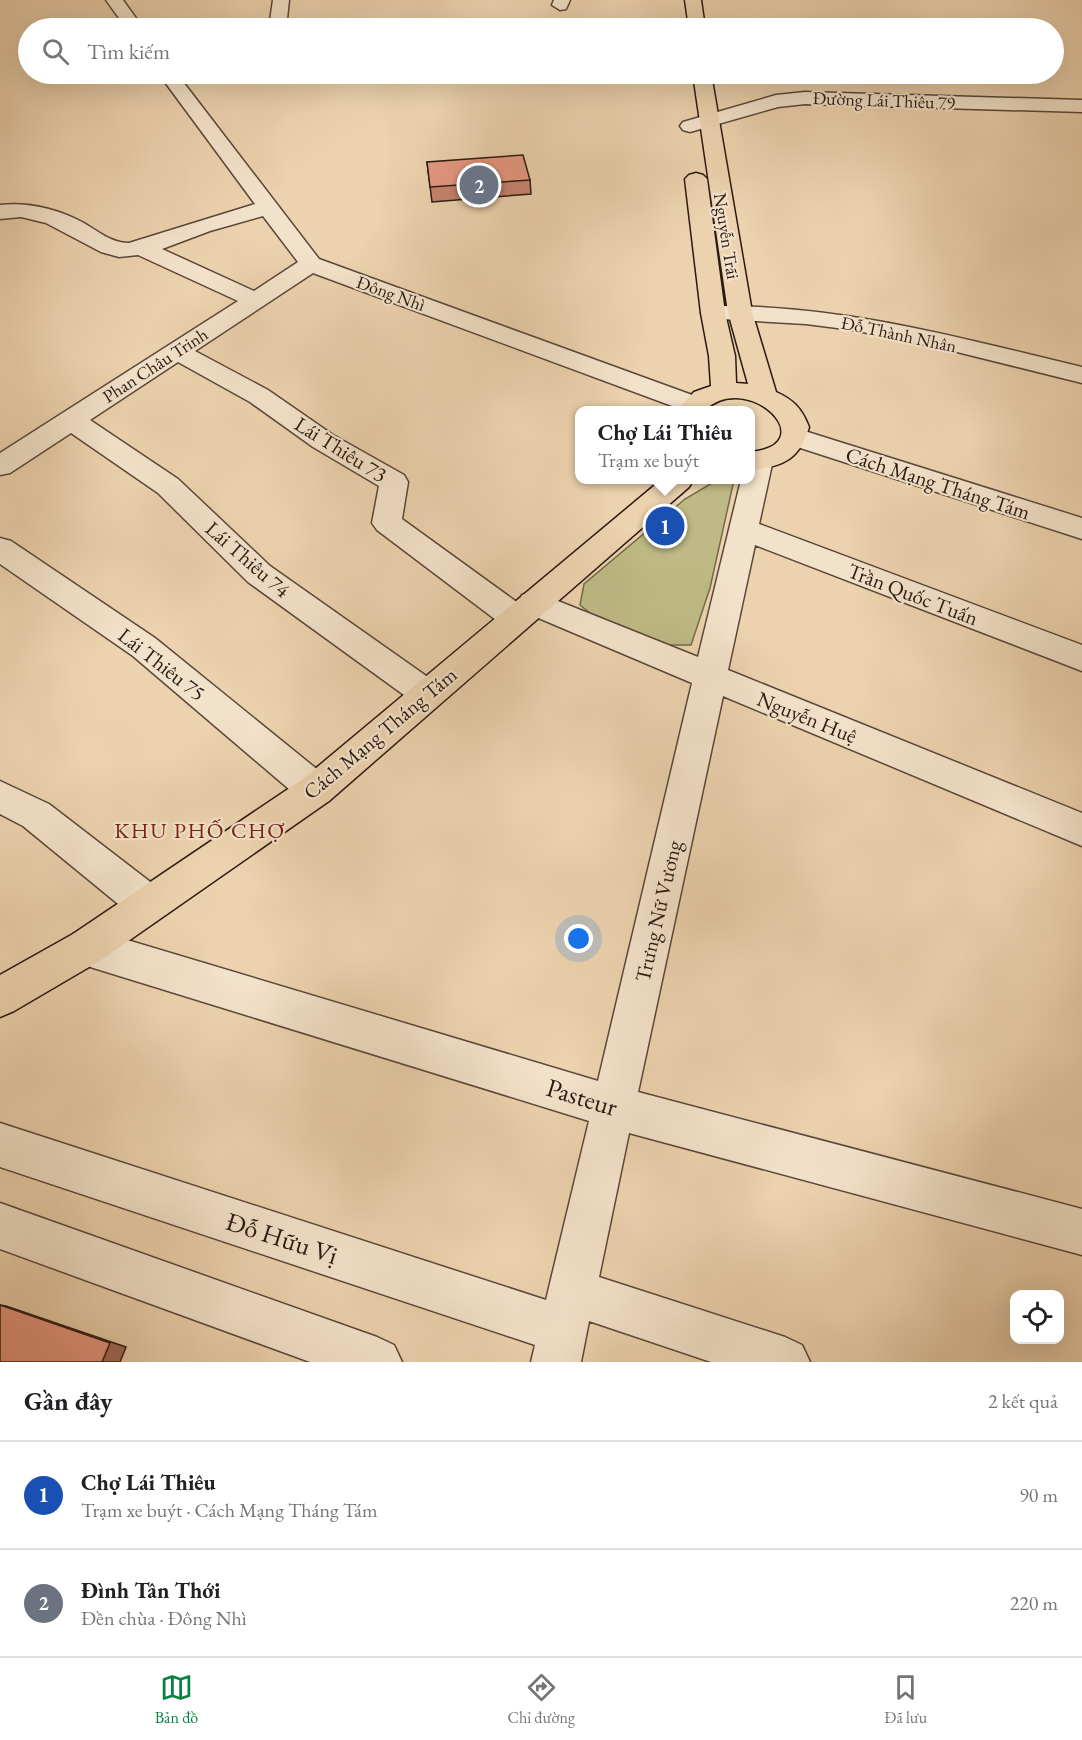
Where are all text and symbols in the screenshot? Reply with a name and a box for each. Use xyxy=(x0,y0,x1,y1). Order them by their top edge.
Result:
search box xyxy=(18,18,1064,84)
icon: search xyxy=(39,35,72,68)
text: Tìm kiếm xyxy=(87,37,170,66)
street label: Đường Lái Thiêu 79 xyxy=(812,86,956,114)
pin: 2 xyxy=(460,162,498,207)
street label: Nguyễn Trãi xyxy=(709,191,745,281)
street label: Đông Nhì xyxy=(354,270,429,316)
street label: Đỗ Thành Nhân xyxy=(839,311,959,358)
street label: Phan Châu Trinh xyxy=(98,322,212,408)
popup xyxy=(575,406,755,484)
street label: Lái Thiêu 73 xyxy=(290,410,392,488)
text: Chợ Lái Thiêu xyxy=(598,418,732,447)
street label: Cách Mạng Tháng Tám xyxy=(842,440,1034,526)
text: Trạm xe buýt xyxy=(598,447,699,473)
pin: 1 xyxy=(646,504,684,548)
street label: Lái Thiêu 74 xyxy=(200,515,297,604)
street label: Trần Quốc Tuấn xyxy=(844,557,982,632)
street label: Lái Thiêu 75 xyxy=(113,621,211,707)
street label: Cách Mạng Tháng Tám xyxy=(298,661,462,805)
street label: Nguyễn Huệ xyxy=(753,685,861,749)
district label: KHU PHỐ CHỢ xyxy=(114,816,286,845)
street label: Trưng Nữ Vương xyxy=(629,837,688,984)
your location xyxy=(564,924,593,953)
street label: Pasteur xyxy=(542,1070,622,1124)
street label: Đỗ Hữu Vị xyxy=(222,1204,342,1272)
map controls xyxy=(1010,1290,1064,1344)
button: locate xyxy=(1010,1290,1064,1344)
text: Gần đây xyxy=(24,1384,113,1418)
text: 2 kết quả xyxy=(988,1388,1058,1414)
text: Chợ Lái Thiêu xyxy=(81,1468,216,1497)
text: 1 xyxy=(38,1482,49,1508)
text: 90 m xyxy=(1019,1482,1058,1508)
text: Trạm xe buýt · Cách Mạng Tháng Tám xyxy=(81,1497,378,1523)
text: Đình Tân Thới xyxy=(81,1576,221,1605)
text: 2 xyxy=(38,1590,49,1616)
text: 220 m xyxy=(1010,1590,1058,1616)
text: Đền chùa · Đông Nhì xyxy=(81,1605,247,1631)
tab: Bản đồ xyxy=(155,1671,198,1728)
tab: Chỉ đường xyxy=(508,1671,575,1728)
tab: Đã lưu xyxy=(884,1671,927,1728)

